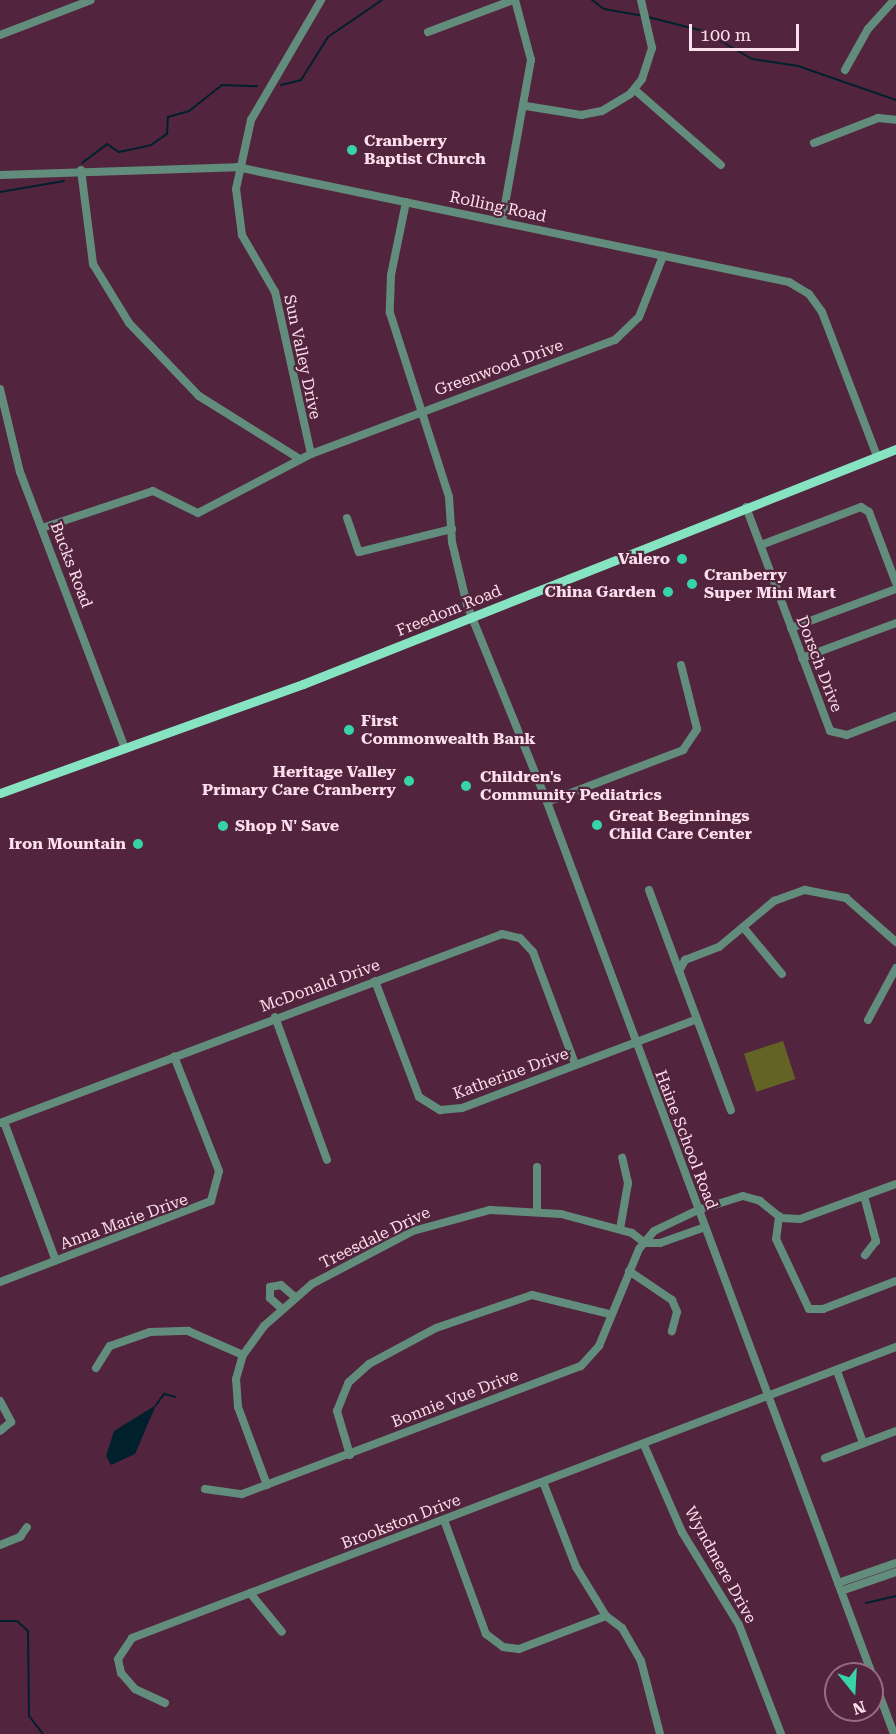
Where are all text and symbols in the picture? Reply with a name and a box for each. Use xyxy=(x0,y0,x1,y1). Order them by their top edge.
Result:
scale bar xyxy=(692,12,802,50)
text: 100 m xyxy=(700,24,751,45)
place label: Cranberry Baptist Church xyxy=(364,131,486,169)
marker: Cranberry Baptist Church xyxy=(345,143,359,157)
street label: Rolling Road xyxy=(448,187,548,227)
street label: Sun Valley Drive xyxy=(279,293,325,421)
street label: Greenwood Drive xyxy=(432,336,566,400)
street label: Bucks Road xyxy=(46,519,96,611)
place label: Valero xyxy=(618,549,670,569)
marker: Valero xyxy=(675,552,689,566)
place label: Cranberry Super Mini Mart xyxy=(704,565,836,603)
marker: Cranberry Super Mini Mart xyxy=(685,577,699,591)
street label: Freedom Road xyxy=(394,581,504,641)
place label: China Garden xyxy=(545,582,656,602)
marker: China Garden xyxy=(661,585,675,599)
street label: Dorsch Drive xyxy=(792,613,846,715)
place label: First Commonwealth Bank xyxy=(361,711,536,749)
marker: First Commonwealth Bank xyxy=(342,723,356,737)
place label: Heritage Valley Primary Care Cranberry xyxy=(202,762,396,800)
place label: Children's Community Pediatrics xyxy=(480,767,662,805)
marker: Heritage Valley Primary Care Cranberry xyxy=(400,772,418,790)
marker: Children's Community Pediatrics xyxy=(457,777,475,795)
place label: Great Beginnings Child Care Center xyxy=(609,806,752,844)
place label: Shop N' Save xyxy=(235,816,339,836)
marker: Great Beginnings Child Care Center xyxy=(590,818,604,832)
marker: Shop N' Save xyxy=(216,819,230,833)
place label: Iron Mountain xyxy=(9,834,126,854)
marker: Iron Mountain xyxy=(131,837,145,851)
street label: McDonald Drive xyxy=(257,955,383,1017)
street label: Katherine Drive xyxy=(451,1044,571,1104)
street label: Haine School Road xyxy=(651,1068,721,1212)
street label: Anna Marie Drive xyxy=(57,1190,191,1254)
street label: Treesdale Drive xyxy=(317,1203,433,1273)
street label: Bonnie Vue Drive xyxy=(389,1366,521,1432)
street label: Brookston Drive xyxy=(339,1490,463,1554)
street label: Wyndmere Drive xyxy=(680,1503,760,1627)
north arrow xyxy=(824,1662,884,1722)
text: N xyxy=(850,1697,868,1719)

